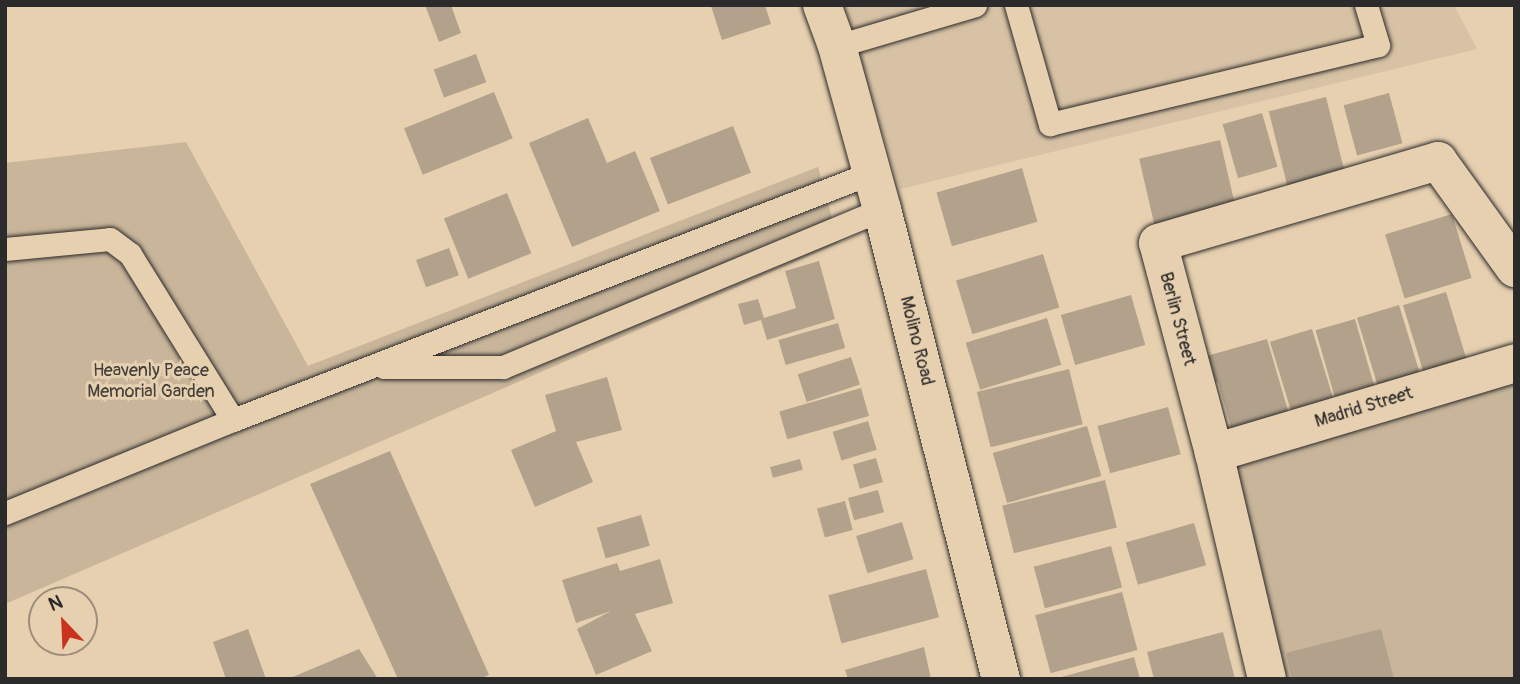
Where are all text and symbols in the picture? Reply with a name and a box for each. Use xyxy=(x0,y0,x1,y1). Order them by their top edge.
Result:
street label: Berlin Street xyxy=(1154,270,1200,368)
street label: Molino Road xyxy=(894,294,938,388)
park label: Heavenly Peace Memorial Garden xyxy=(87,361,215,404)
street label: Madrid Street xyxy=(1312,383,1416,433)
north arrow xyxy=(28,586,98,656)
text: N xyxy=(45,590,66,617)

